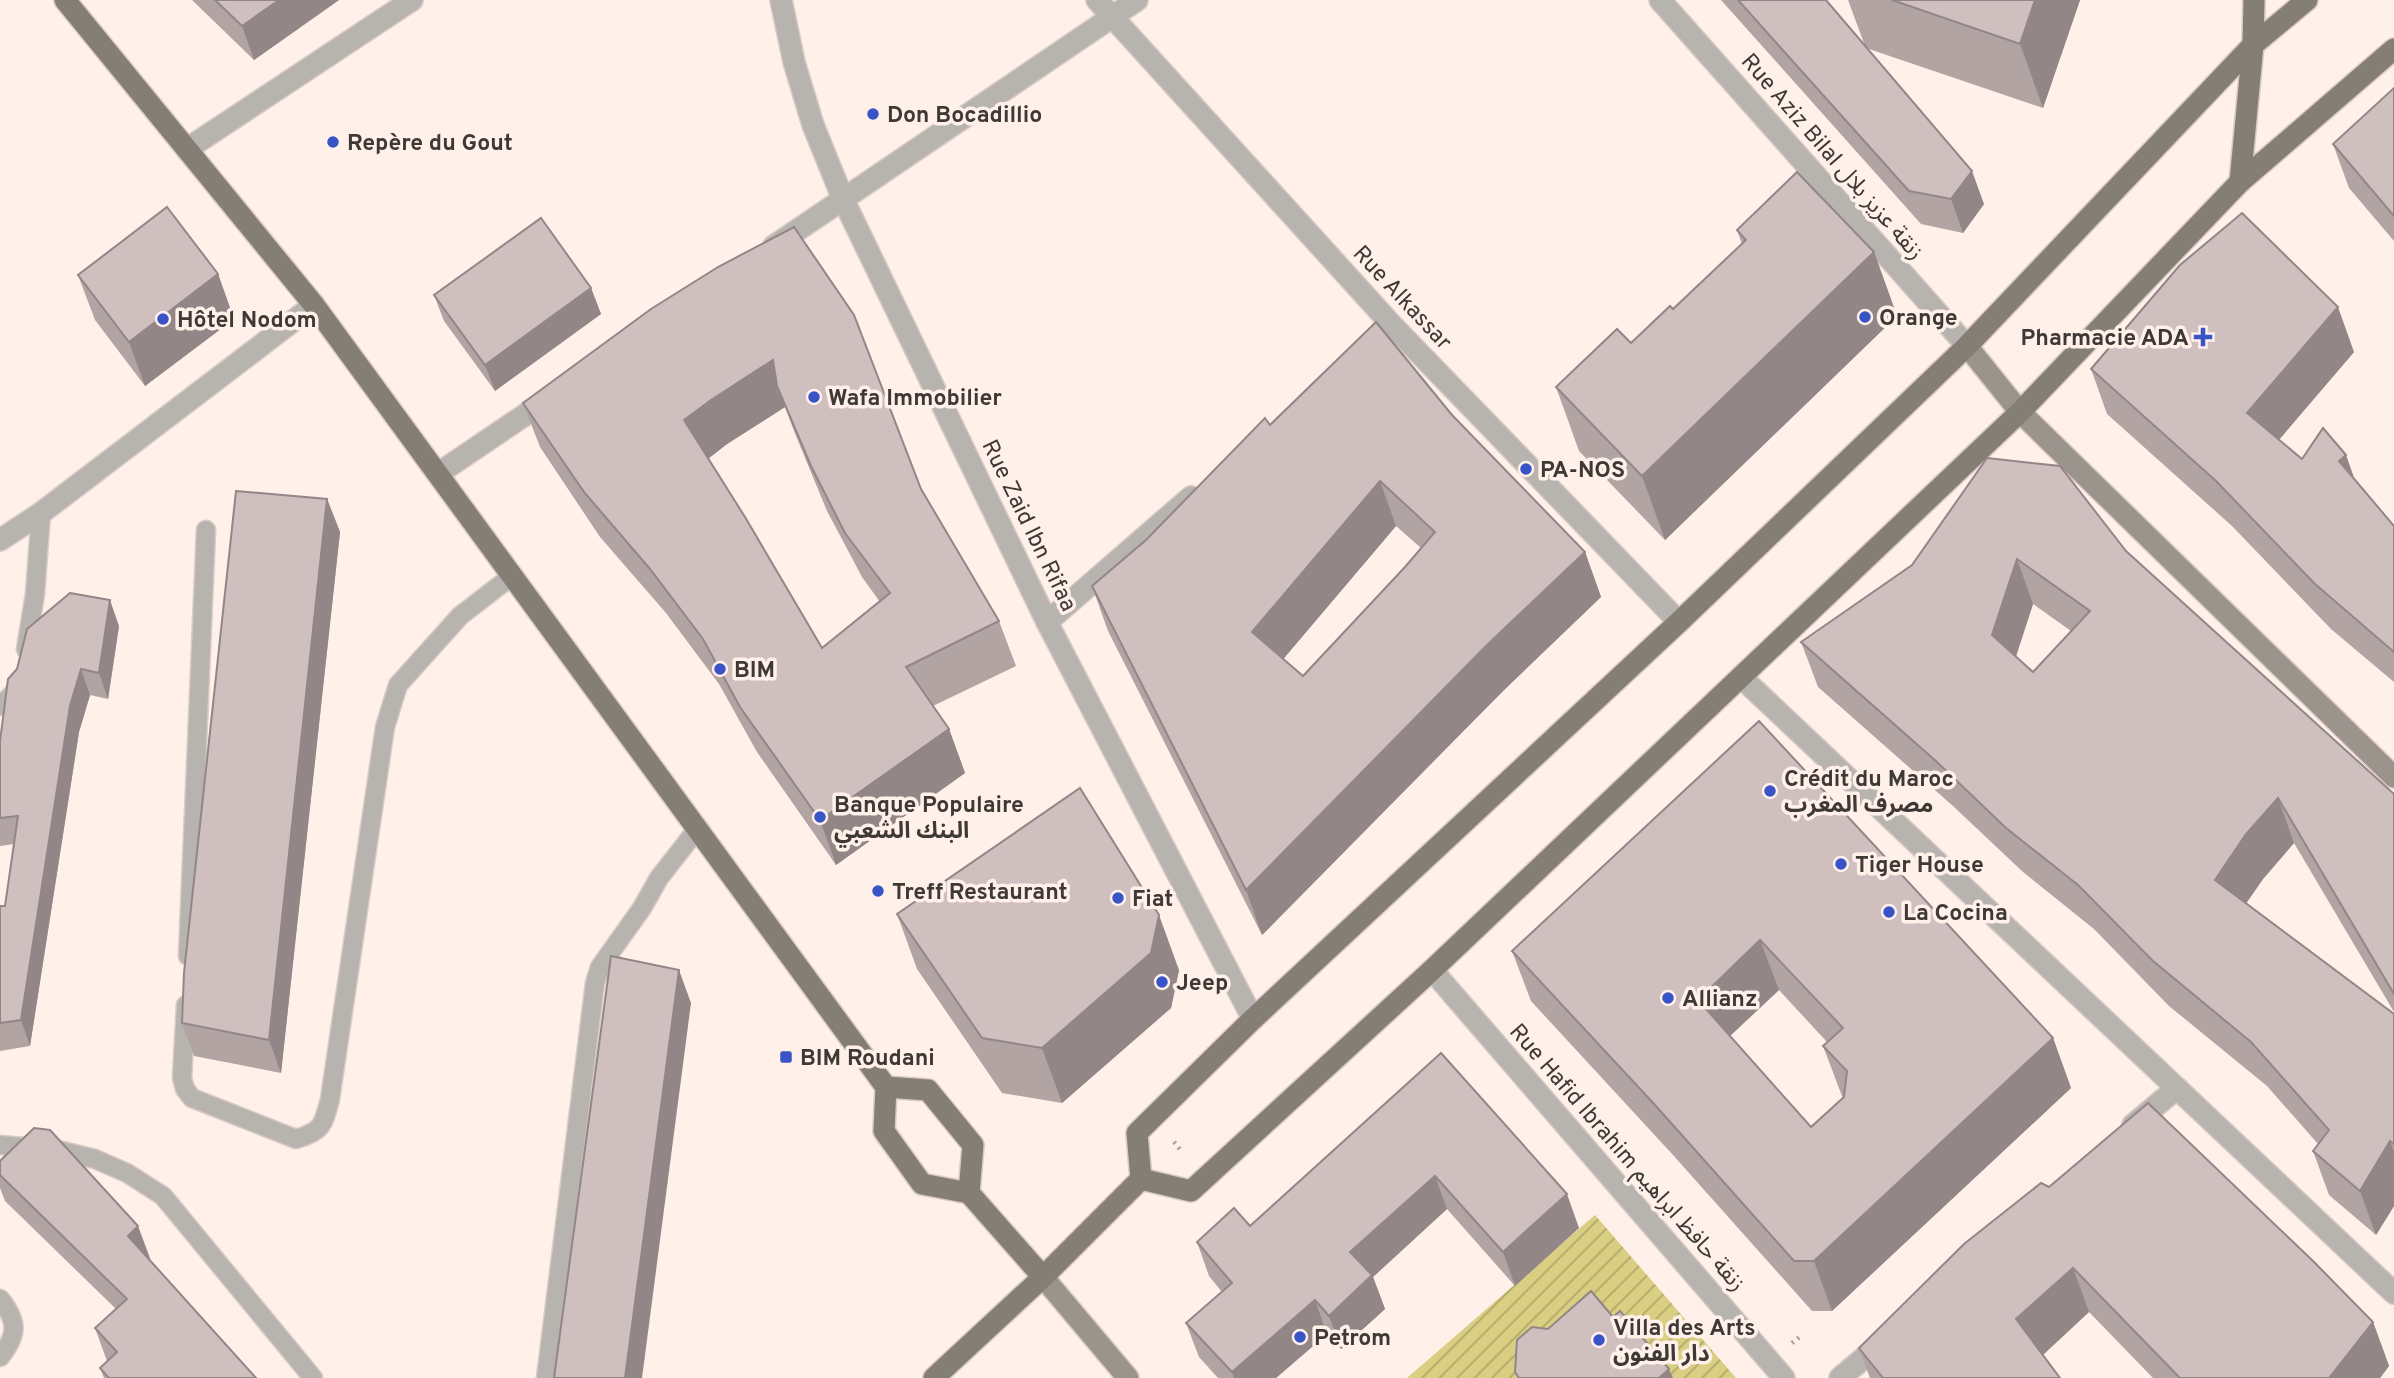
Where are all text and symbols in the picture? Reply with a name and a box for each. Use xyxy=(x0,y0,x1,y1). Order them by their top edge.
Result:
street label: Rue Aziz Bilal زنقة عزيز بلال xyxy=(1733,48,1929,267)
place label: Don Bocadillio xyxy=(887,102,1042,131)
marker: Don Bocadillio xyxy=(865,106,881,122)
place label: Repère du Gout xyxy=(347,130,513,159)
marker: Repère du Gout xyxy=(325,134,341,150)
street label: Rue Alkassar xyxy=(1345,240,1457,357)
place label: Orange xyxy=(1879,305,1958,334)
place label: Hôtel Nodom xyxy=(177,307,317,336)
marker: Orange xyxy=(1857,309,1873,325)
marker: Hôtel Nodom xyxy=(155,311,171,327)
place label: Pharmacie ADA xyxy=(2021,325,2189,354)
marker: Pharmacie ADA xyxy=(2195,329,2211,345)
place label: Wafa Immobilier xyxy=(828,385,1002,414)
marker: Wafa Immobilier xyxy=(806,389,822,405)
street label: Rue Zaid Ibn Rifaa xyxy=(974,435,1082,617)
place label: PA-NOS xyxy=(1540,457,1625,486)
marker: PA-NOS xyxy=(1518,461,1534,477)
place label: BIM xyxy=(734,657,775,686)
marker: BIM xyxy=(712,661,728,677)
place label: Crédit du Maroc مصرف المغرب xyxy=(1784,766,1954,821)
marker: Crédit du Maroc مصرف المغرب xyxy=(1762,783,1778,799)
place label: Banque Populaire البنك الشعبي xyxy=(834,792,1024,848)
marker: Banque Populaire البنك الشعبي xyxy=(812,809,828,825)
place label: Tiger House xyxy=(1855,852,1984,881)
marker: Tiger House xyxy=(1833,856,1849,872)
place label: Treff Restaurant xyxy=(892,879,1068,908)
marker: Treff Restaurant xyxy=(870,883,886,899)
place label: Fiat xyxy=(1132,886,1173,915)
marker: Fiat xyxy=(1110,890,1126,906)
place label: La Cocina xyxy=(1903,900,2008,929)
marker: La Cocina xyxy=(1881,904,1897,920)
place label: Jeep xyxy=(1176,970,1228,999)
marker: Jeep xyxy=(1154,974,1170,990)
place label: Allianz xyxy=(1682,986,1757,1015)
marker: Allianz xyxy=(1660,990,1676,1006)
street label: Rue Hafid Ibrahim زنقة حافظ ابراهيم xyxy=(1502,1019,1750,1299)
place label: BIM Roudani xyxy=(800,1045,935,1074)
marker: BIM Roudani xyxy=(778,1049,794,1065)
place label: Villa des Arts دار الفنون xyxy=(1613,1315,1756,1370)
place label: Petrom xyxy=(1314,1325,1391,1354)
marker: Petrom xyxy=(1292,1329,1308,1345)
marker: Villa des Arts دار الفنون xyxy=(1591,1332,1607,1348)

